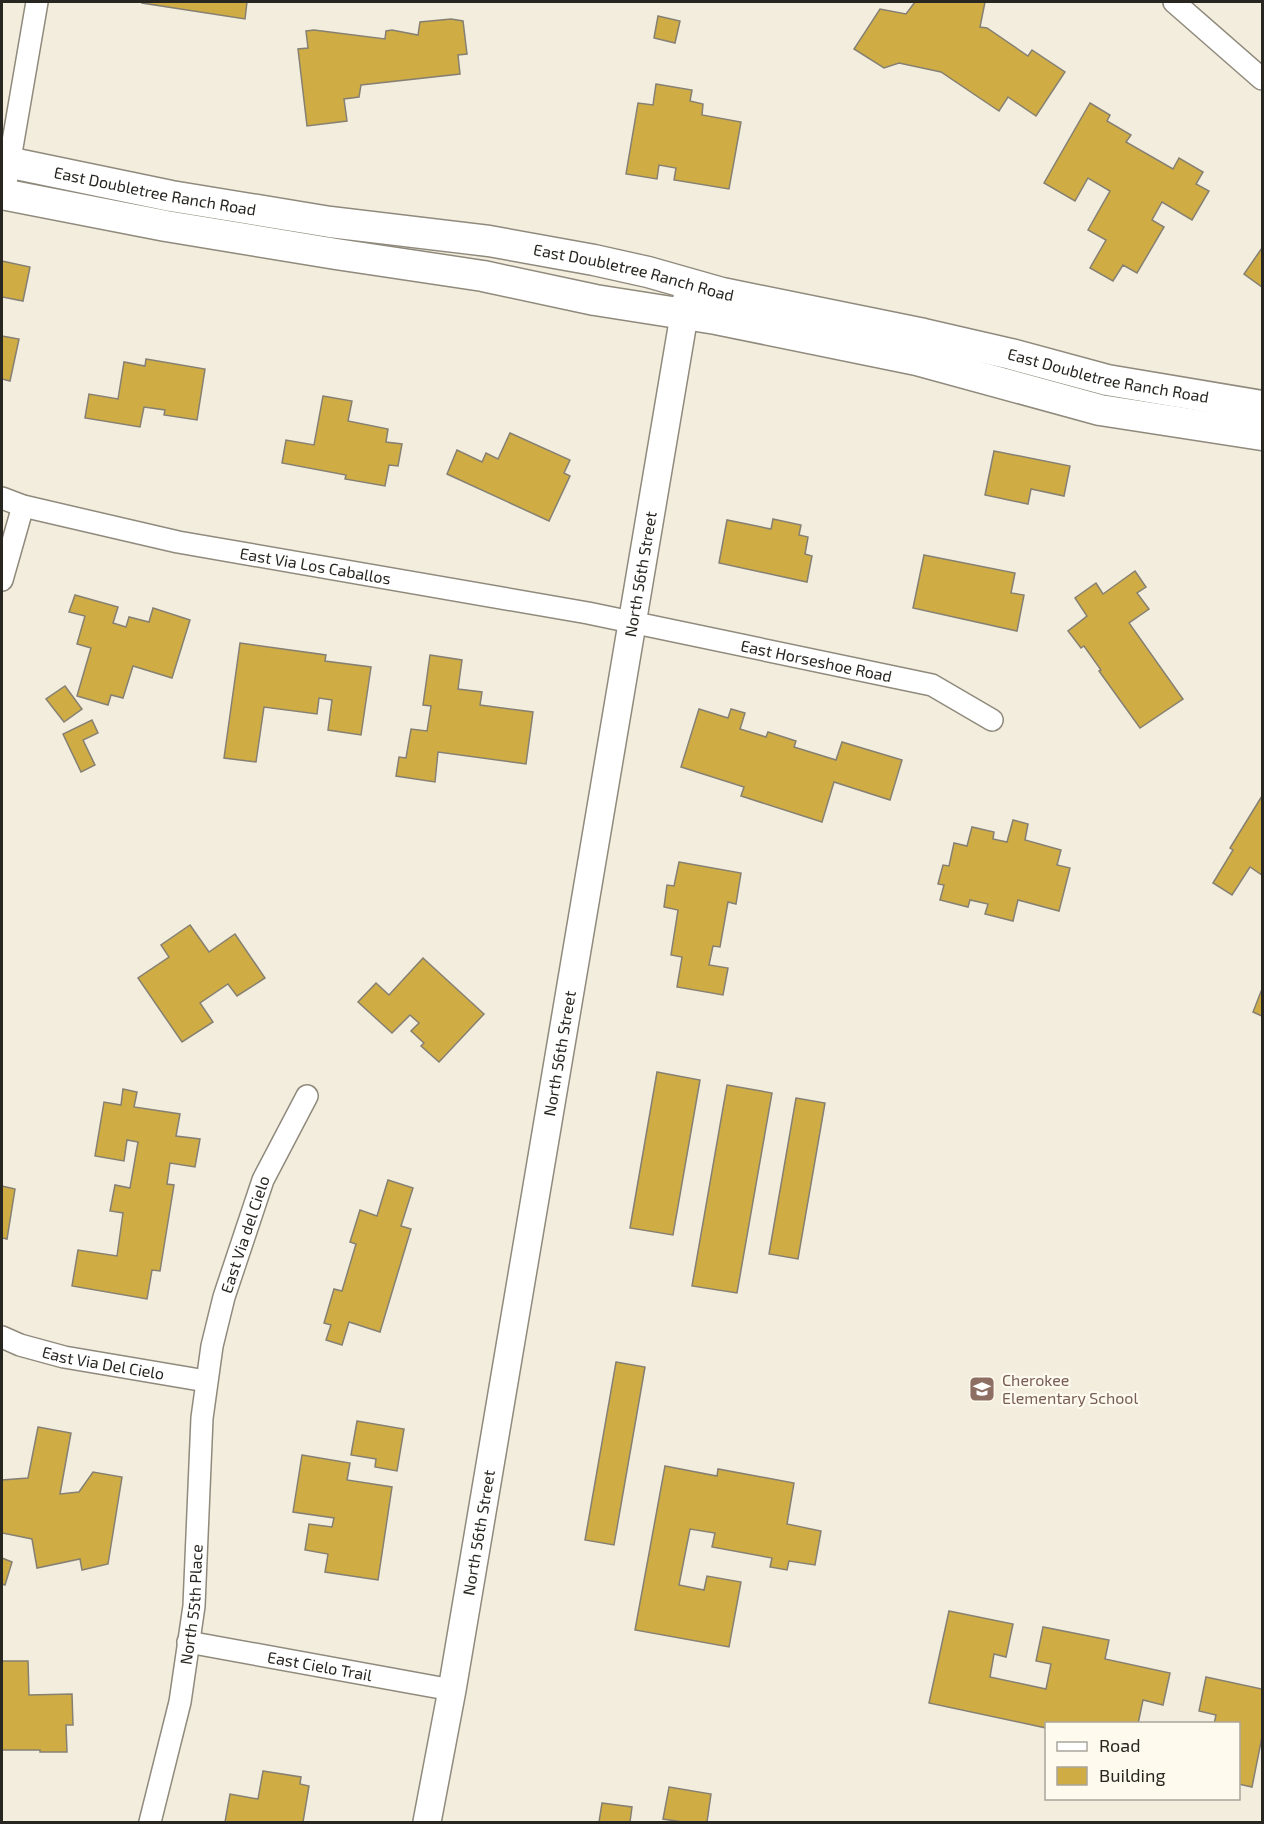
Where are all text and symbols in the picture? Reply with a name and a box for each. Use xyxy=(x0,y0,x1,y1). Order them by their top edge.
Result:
street label: East Doubletree Ranch Road xyxy=(52,162,258,219)
street label: East Doubletree Ranch Road xyxy=(532,239,736,304)
street label: East Doubletree Ranch Road xyxy=(1006,344,1210,406)
street label: North 56th Street xyxy=(620,510,660,638)
street label: East Via Los Caballos xyxy=(238,543,392,588)
street label: East Horseshoe Road xyxy=(739,635,894,685)
street label: North 56th Street xyxy=(539,989,579,1117)
street label: East Via del Cielo xyxy=(216,1173,273,1295)
street label: East Via Del Cielo xyxy=(40,1341,166,1383)
place label: Cherokee Elementary School xyxy=(1002,1370,1138,1407)
school or university icon: Cherokee Elementary School xyxy=(967,1374,997,1404)
street label: North 56th Street xyxy=(458,1468,498,1597)
street label: North 55th Place xyxy=(176,1544,206,1666)
street label: East Cielo Trail xyxy=(266,1647,374,1684)
legend xyxy=(1045,1722,1240,1800)
text: Road xyxy=(1099,1734,1140,1756)
text: Building xyxy=(1099,1764,1166,1786)

